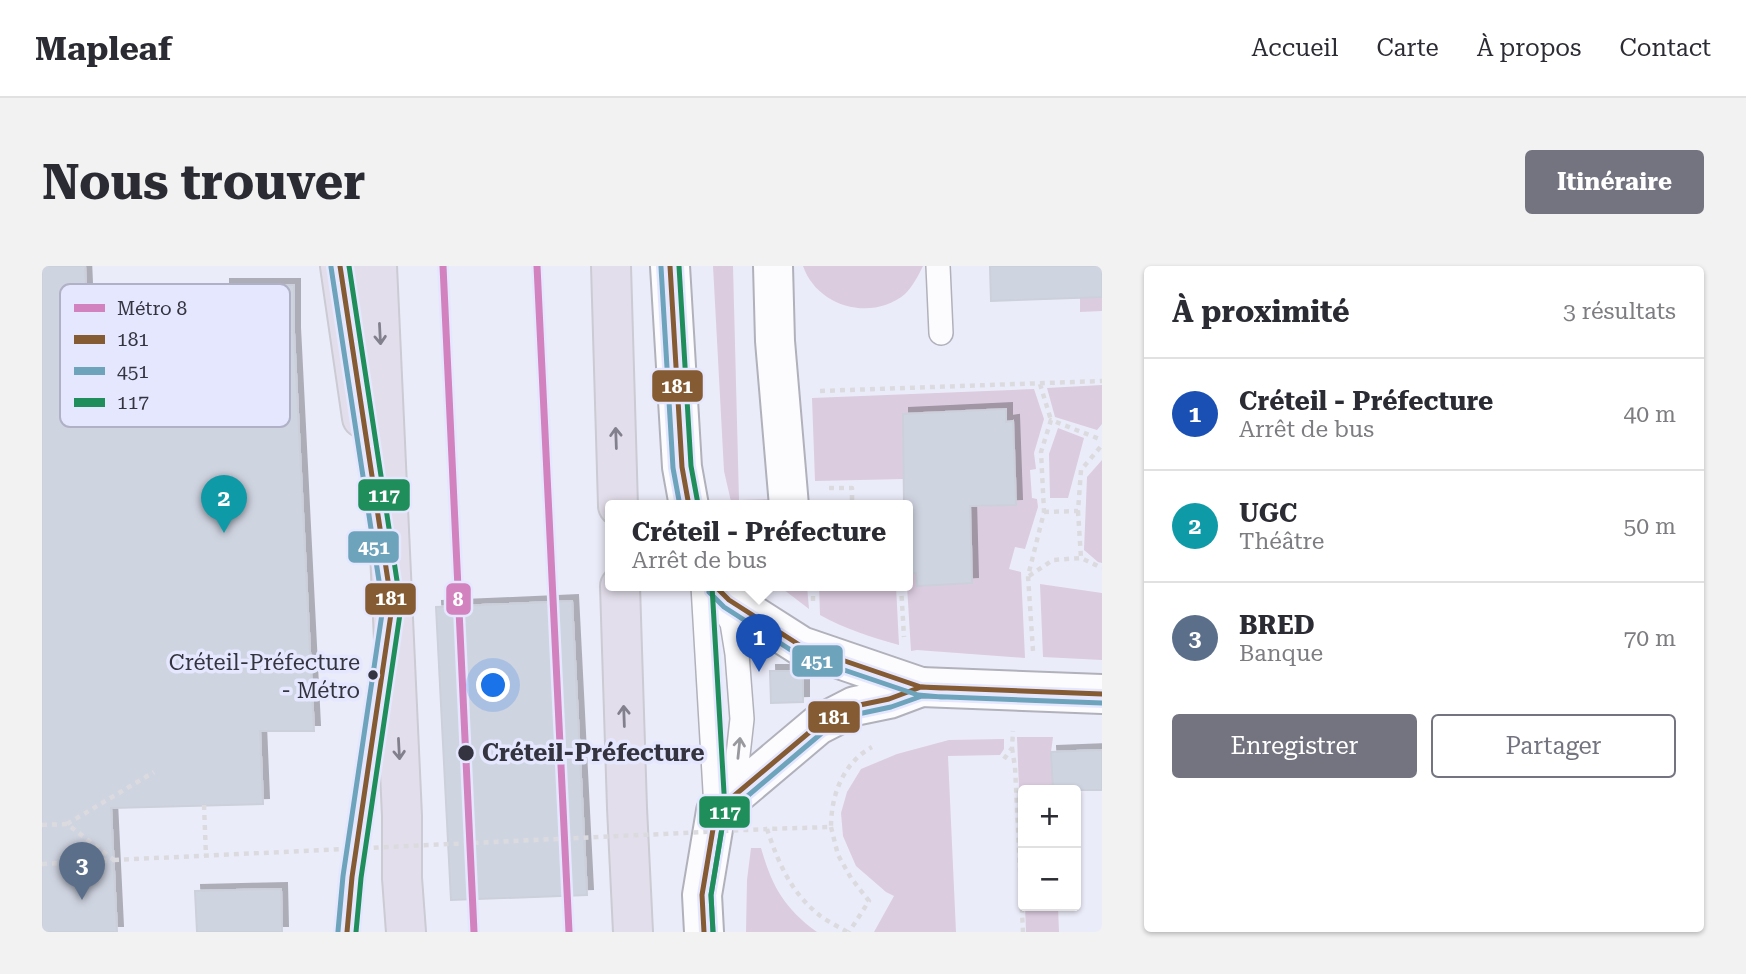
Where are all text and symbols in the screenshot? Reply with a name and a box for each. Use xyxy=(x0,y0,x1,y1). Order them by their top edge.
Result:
text: Mapleaf xyxy=(35,29,172,68)
text: Accueil xyxy=(1252,34,1338,62)
text: Carte xyxy=(1376,34,1439,62)
text: À propos xyxy=(1477,34,1581,62)
text: Contact xyxy=(1619,34,1711,62)
button: Itinéraire xyxy=(1525,150,1704,214)
text: Nous trouver xyxy=(42,154,366,211)
legend xyxy=(60,284,290,427)
text: À proximité xyxy=(1172,294,1350,329)
text: Métro 8 xyxy=(117,297,187,320)
text: 3 résultats xyxy=(1563,298,1676,325)
one-way arrow xyxy=(373,322,386,345)
text: 181 xyxy=(117,328,149,351)
text: 451 xyxy=(117,360,149,383)
line badge: 181 xyxy=(651,369,704,403)
text: 181 xyxy=(661,375,693,398)
text: Créteil - Préfecture xyxy=(1239,386,1493,416)
text: 117 xyxy=(117,391,149,414)
text: 1 xyxy=(1189,401,1201,428)
text: 40 m xyxy=(1623,401,1676,428)
text: Arrêt de bus xyxy=(1239,416,1374,443)
one-way arrow xyxy=(609,426,622,449)
pin: 2 xyxy=(201,475,247,533)
line badge: 117 xyxy=(357,478,411,512)
text: 117 xyxy=(368,484,400,507)
text: UGC xyxy=(1239,498,1297,528)
popup xyxy=(605,500,913,591)
text: 2 xyxy=(1189,513,1201,540)
text: 50 m xyxy=(1623,513,1676,540)
text: Créteil - Préfecture xyxy=(632,517,886,547)
text: Théâtre xyxy=(1239,528,1324,555)
line badge: 451 xyxy=(347,530,400,564)
text: 451 xyxy=(358,536,390,559)
text: Arrêt de bus xyxy=(632,547,767,574)
line badge: 181 xyxy=(364,582,417,616)
line badge: 8 xyxy=(445,582,472,616)
text: 181 xyxy=(375,587,407,610)
text: 8 xyxy=(453,588,464,611)
text: BRED xyxy=(1239,610,1315,640)
pin: 1 xyxy=(736,614,782,672)
text: 3 xyxy=(1189,625,1201,652)
text: 70 m xyxy=(1623,625,1676,652)
text: Banque xyxy=(1239,640,1323,667)
line badge: 451 xyxy=(791,644,844,678)
place label: Créteil-Préfecture - Métro xyxy=(169,650,360,703)
text: 451 xyxy=(801,650,833,673)
marker: Créteil-Préfecture - Métro xyxy=(366,668,380,682)
your location xyxy=(476,668,510,702)
line badge: 181 xyxy=(807,700,861,734)
one-way arrow xyxy=(617,704,631,727)
text: 181 xyxy=(818,706,850,729)
button: Enregistrer xyxy=(1172,714,1417,778)
button: Partager xyxy=(1431,714,1676,778)
one-way arrow xyxy=(392,737,405,760)
one-way arrow xyxy=(732,737,745,759)
place label: Créteil-Préfecture xyxy=(482,739,705,767)
marker: Créteil-Préfecture xyxy=(456,743,476,763)
map controls xyxy=(1018,785,1081,911)
button: + xyxy=(1018,785,1081,848)
line badge: 117 xyxy=(698,795,751,829)
text: 117 xyxy=(709,801,741,824)
pin: 3 xyxy=(59,842,105,900)
button: − xyxy=(1018,848,1081,911)

